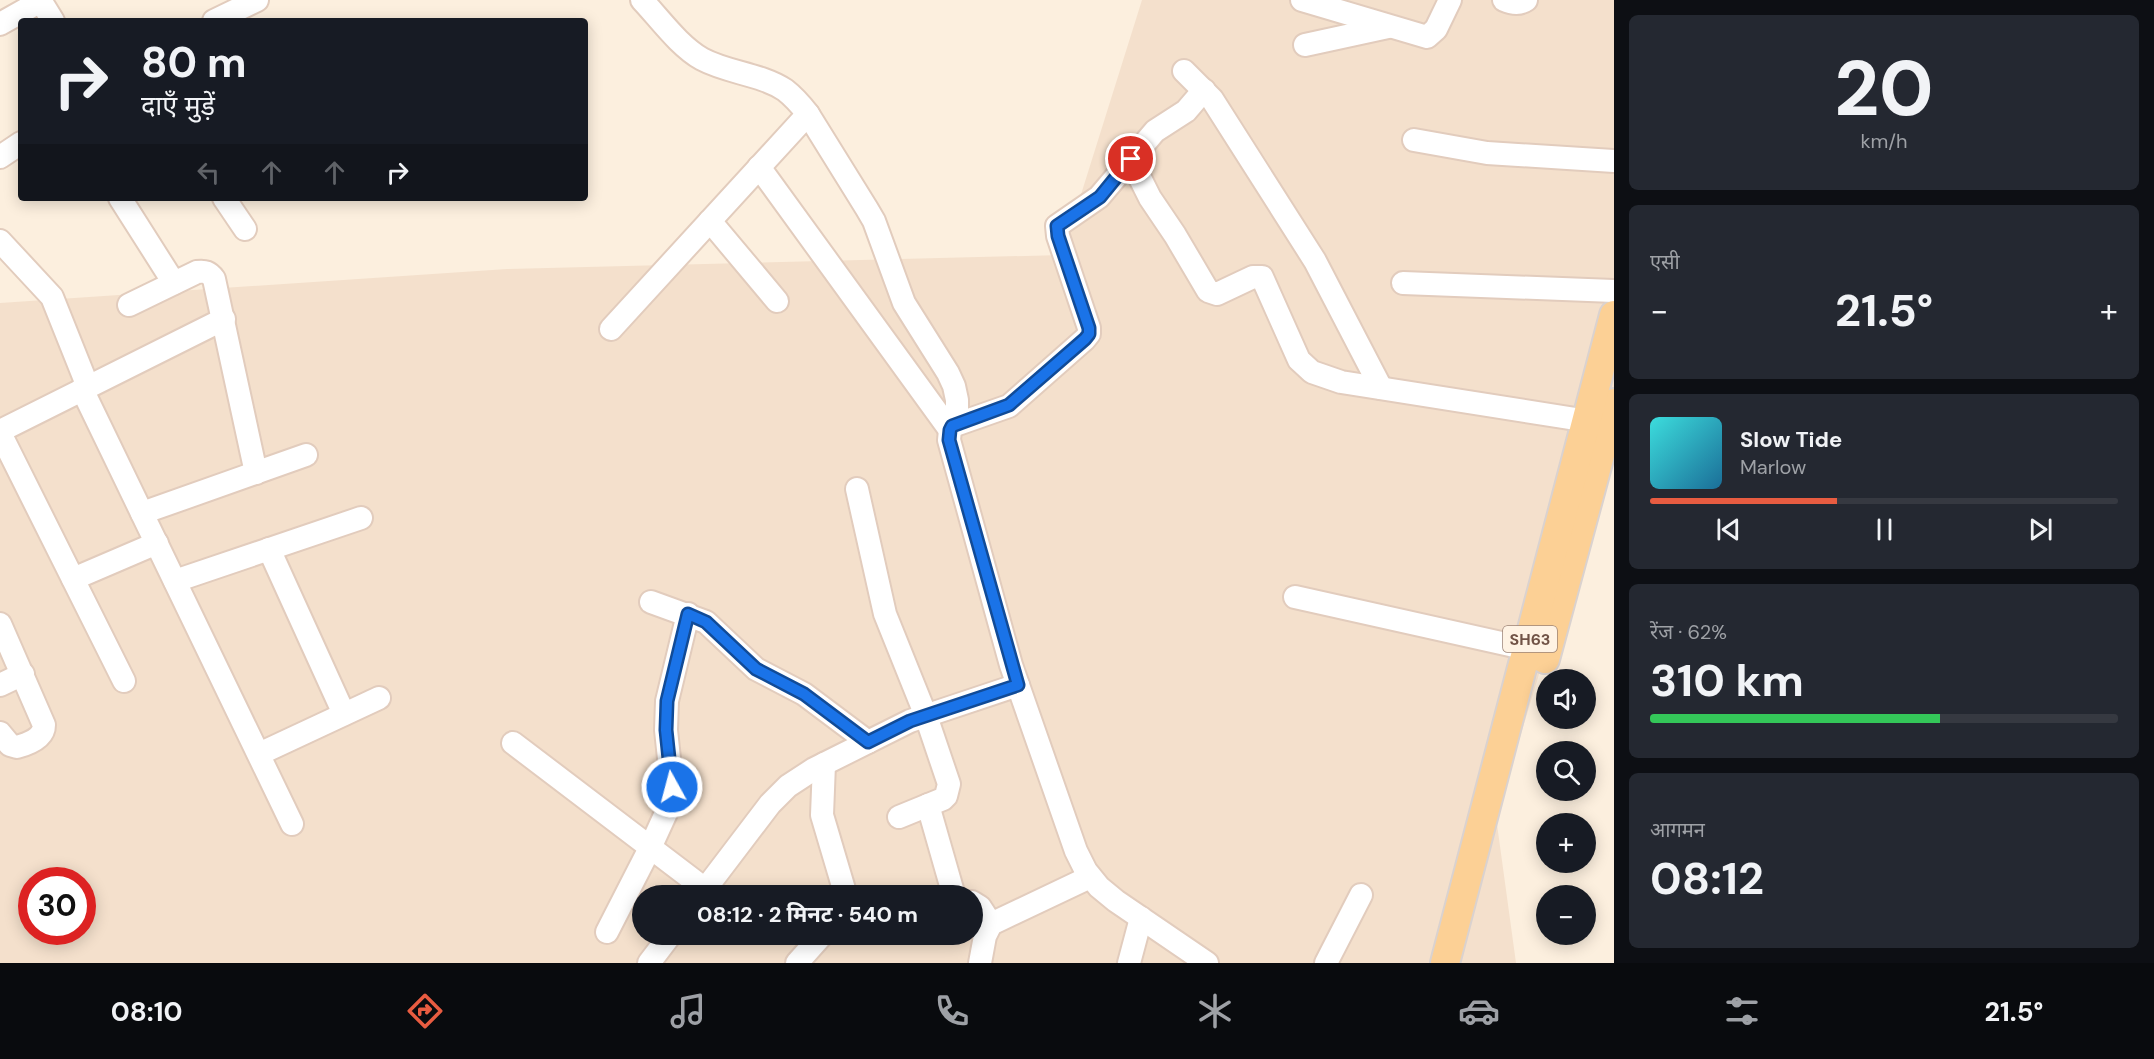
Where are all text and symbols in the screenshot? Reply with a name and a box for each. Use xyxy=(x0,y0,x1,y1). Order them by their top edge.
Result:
text: 80 m xyxy=(141,35,247,90)
text: 20 xyxy=(1834,38,1934,139)
icon: right xyxy=(42,42,120,120)
text: दाएँ मुड़ें xyxy=(141,88,215,123)
text: km/h xyxy=(1860,128,1908,154)
pin xyxy=(1105,133,1156,184)
icon: arrive xyxy=(1114,142,1147,175)
icon: left xyxy=(192,156,225,189)
icon: ahead xyxy=(255,156,288,189)
icon: ahead xyxy=(318,156,351,189)
icon: right xyxy=(381,156,414,189)
text: एसी xyxy=(1650,249,1680,275)
text: 21.5° xyxy=(1835,281,1933,340)
text: − xyxy=(1650,289,1668,332)
text: + xyxy=(2100,289,2118,332)
text: Slow Tide xyxy=(1740,425,1842,454)
text: Marlow xyxy=(1740,454,1806,480)
icon: previous xyxy=(1712,513,1745,546)
icon: pause xyxy=(1868,513,1901,546)
icon: next xyxy=(2024,513,2057,546)
text: रेंज · 62% xyxy=(1650,619,1727,645)
road number: SH63 xyxy=(1503,626,1557,652)
text: 310 km xyxy=(1650,651,1804,710)
map controls xyxy=(1536,669,1596,945)
button: sound xyxy=(1536,669,1596,729)
button: search xyxy=(1536,741,1596,801)
position arrow xyxy=(640,755,704,819)
button: + xyxy=(1536,813,1596,873)
text: आगमन xyxy=(1650,817,1705,843)
text: 08:12 xyxy=(1650,849,1764,908)
speed limit sign: 30 xyxy=(18,867,96,945)
button: − xyxy=(1536,885,1596,945)
text: 08:12 · 2 मिनट · 540 m xyxy=(697,900,918,929)
icon: directions xyxy=(404,990,446,1032)
icon: music xyxy=(667,990,709,1032)
icon: phone xyxy=(931,990,973,1032)
icon: climate xyxy=(1194,990,1236,1032)
icon: car xyxy=(1458,990,1500,1032)
icon: filters xyxy=(1721,990,1763,1032)
text: 08:10 xyxy=(111,994,183,1029)
text: 21.5° xyxy=(1984,994,2043,1029)

